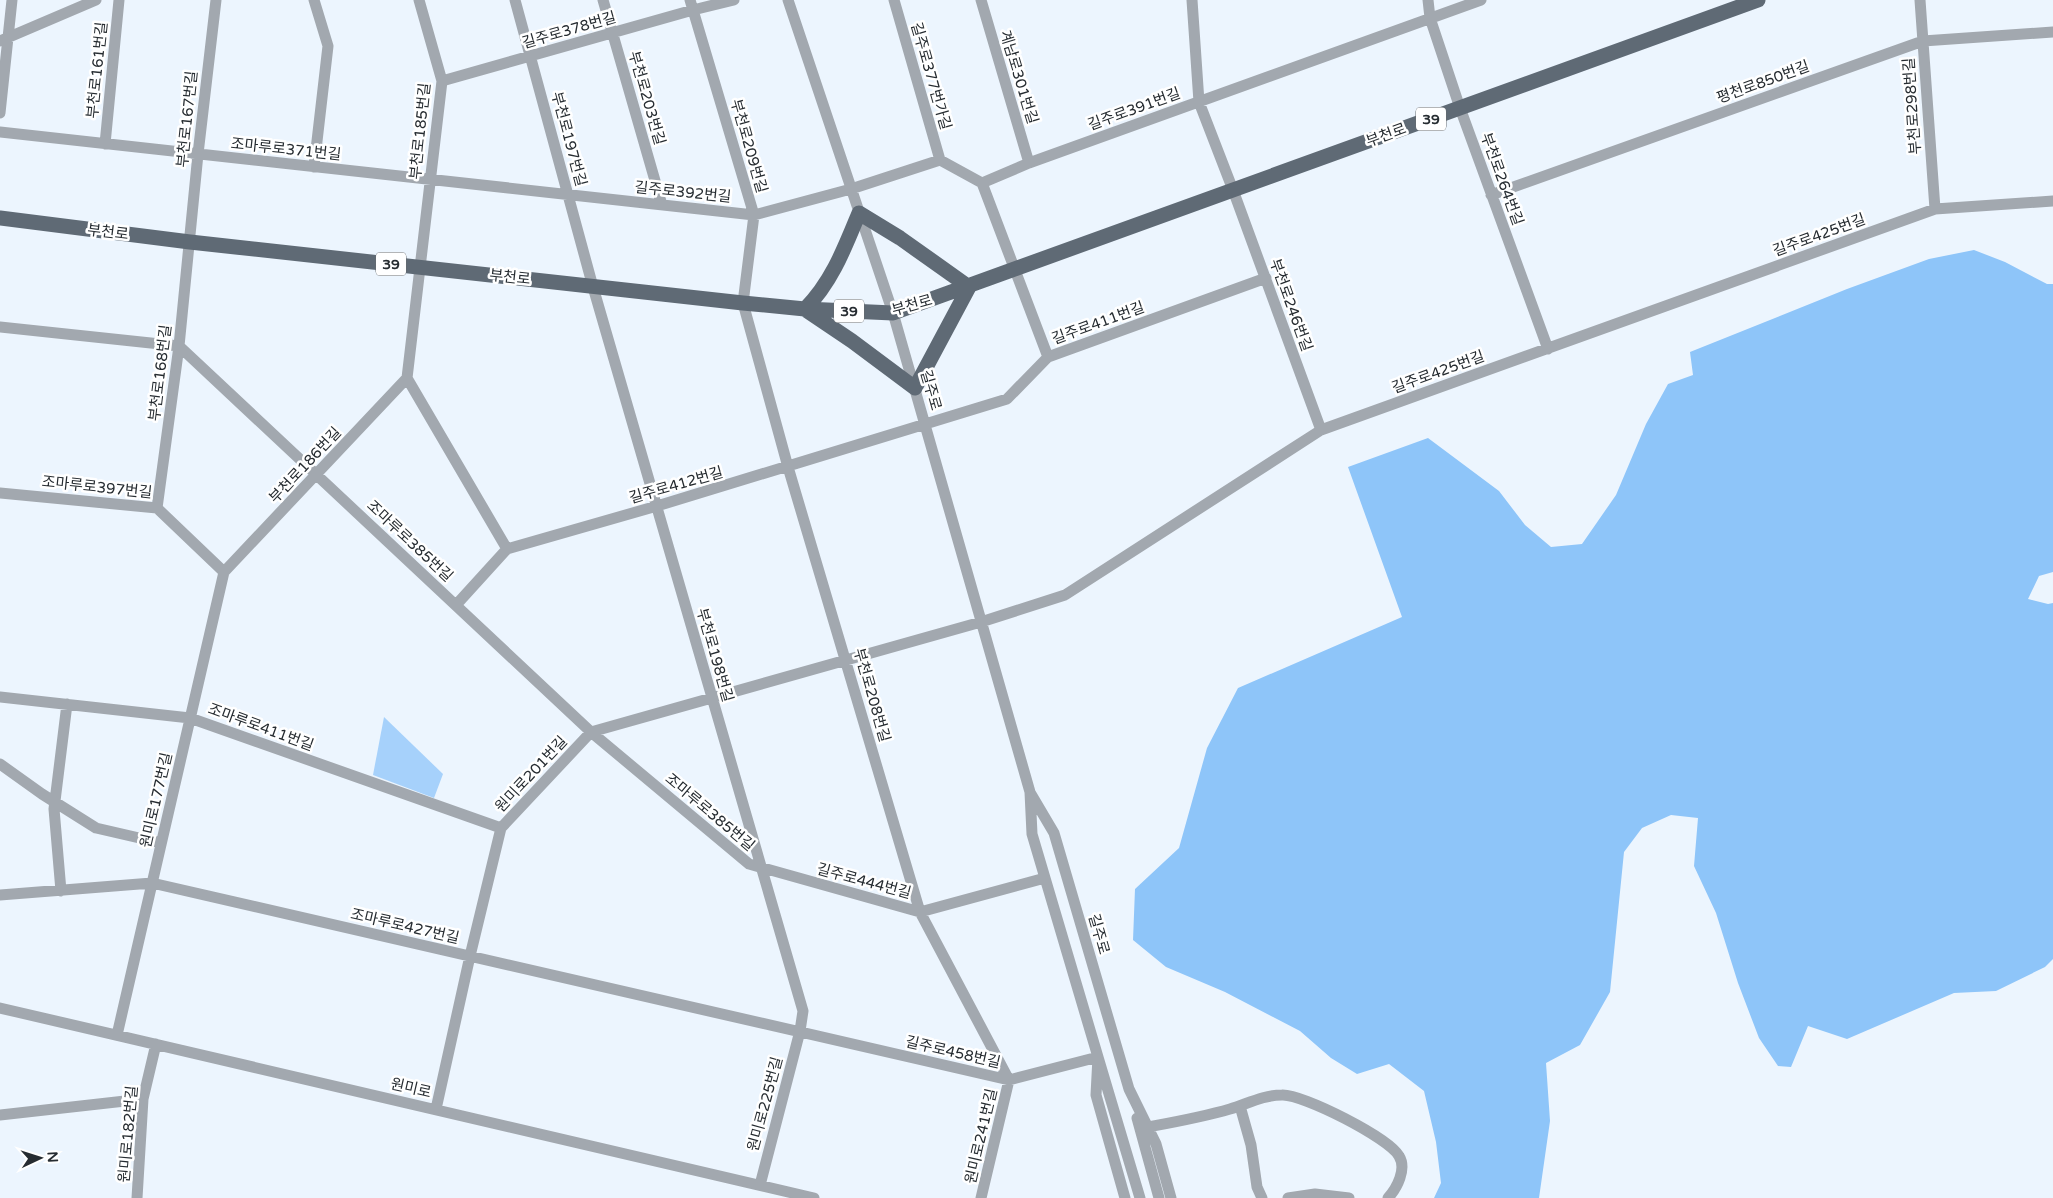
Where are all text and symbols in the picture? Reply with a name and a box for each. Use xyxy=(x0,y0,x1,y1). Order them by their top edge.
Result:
street label: 길주로378번길 xyxy=(520,8,618,52)
street label: 길주로377번가길 xyxy=(907,20,955,132)
street label: 부천로161번길 xyxy=(83,21,111,119)
street label: 계남로301번길 xyxy=(996,28,1042,126)
street label: 부천로203번길 xyxy=(625,49,669,147)
street label: 평천로850번길 xyxy=(1714,57,1812,107)
street label: 부천로298번길 xyxy=(1900,57,1924,155)
street label: 부천로167번길 xyxy=(173,70,201,168)
street label: 부천로185번길 xyxy=(406,82,434,180)
street label: 길주로391번길 xyxy=(1085,84,1183,134)
street label: 부천로197번길 xyxy=(548,90,590,188)
street label: 부천로209번길 xyxy=(727,97,771,195)
road number: 39 xyxy=(1416,108,1446,130)
street label: 부천로 xyxy=(1363,119,1409,151)
street label: 부천로264번길 xyxy=(1477,130,1527,228)
street label: 조마루로371번길 xyxy=(230,134,342,164)
street label: 길주로392번길 xyxy=(634,178,732,206)
street label: 길주로425번길 xyxy=(1770,210,1868,260)
street label: 부천로 xyxy=(86,221,130,243)
road number: 39 xyxy=(376,252,406,276)
street label: 부천로246번길 xyxy=(1266,256,1316,354)
street label: 부천로 xyxy=(488,266,532,288)
street label: 부천로 xyxy=(890,291,934,319)
street label: 길주로411번길 xyxy=(1049,298,1147,348)
road number: 39 xyxy=(834,300,864,322)
street label: 부천로168번길 xyxy=(145,324,175,422)
street label: 길주로425번길 xyxy=(1389,347,1487,397)
street label: 길주로 xyxy=(917,368,945,412)
street label: 부천로186번길 xyxy=(265,423,345,507)
street label: 길주로412번길 xyxy=(627,463,725,507)
street label: 조마루로397번길 xyxy=(41,472,153,502)
street label: 조마루로385번길 xyxy=(363,497,457,585)
street label: 부천로198번길 xyxy=(693,606,737,704)
street label: 부천로208번길 xyxy=(850,646,894,744)
street label: 조마루로411번길 xyxy=(206,700,316,754)
street label: 원미로201번길 xyxy=(491,732,571,816)
street label: 원미로177번길 xyxy=(136,751,176,849)
street label: 조마루로385번길 xyxy=(662,769,758,855)
street label: 길주로444번길 xyxy=(815,860,913,902)
street label: 조마루로427번길 xyxy=(349,905,461,947)
street label: 길주로 xyxy=(1085,912,1113,956)
street label: 길주로458번길 xyxy=(904,1032,1002,1072)
street label: 원미로225번길 xyxy=(744,1055,786,1153)
street label: 원미로 xyxy=(389,1075,433,1101)
street label: 원미로182번길 xyxy=(115,1085,141,1183)
street label: 원미로241번길 xyxy=(961,1087,1001,1185)
north arrow xyxy=(15,1133,65,1183)
text: N xyxy=(44,1151,61,1163)

